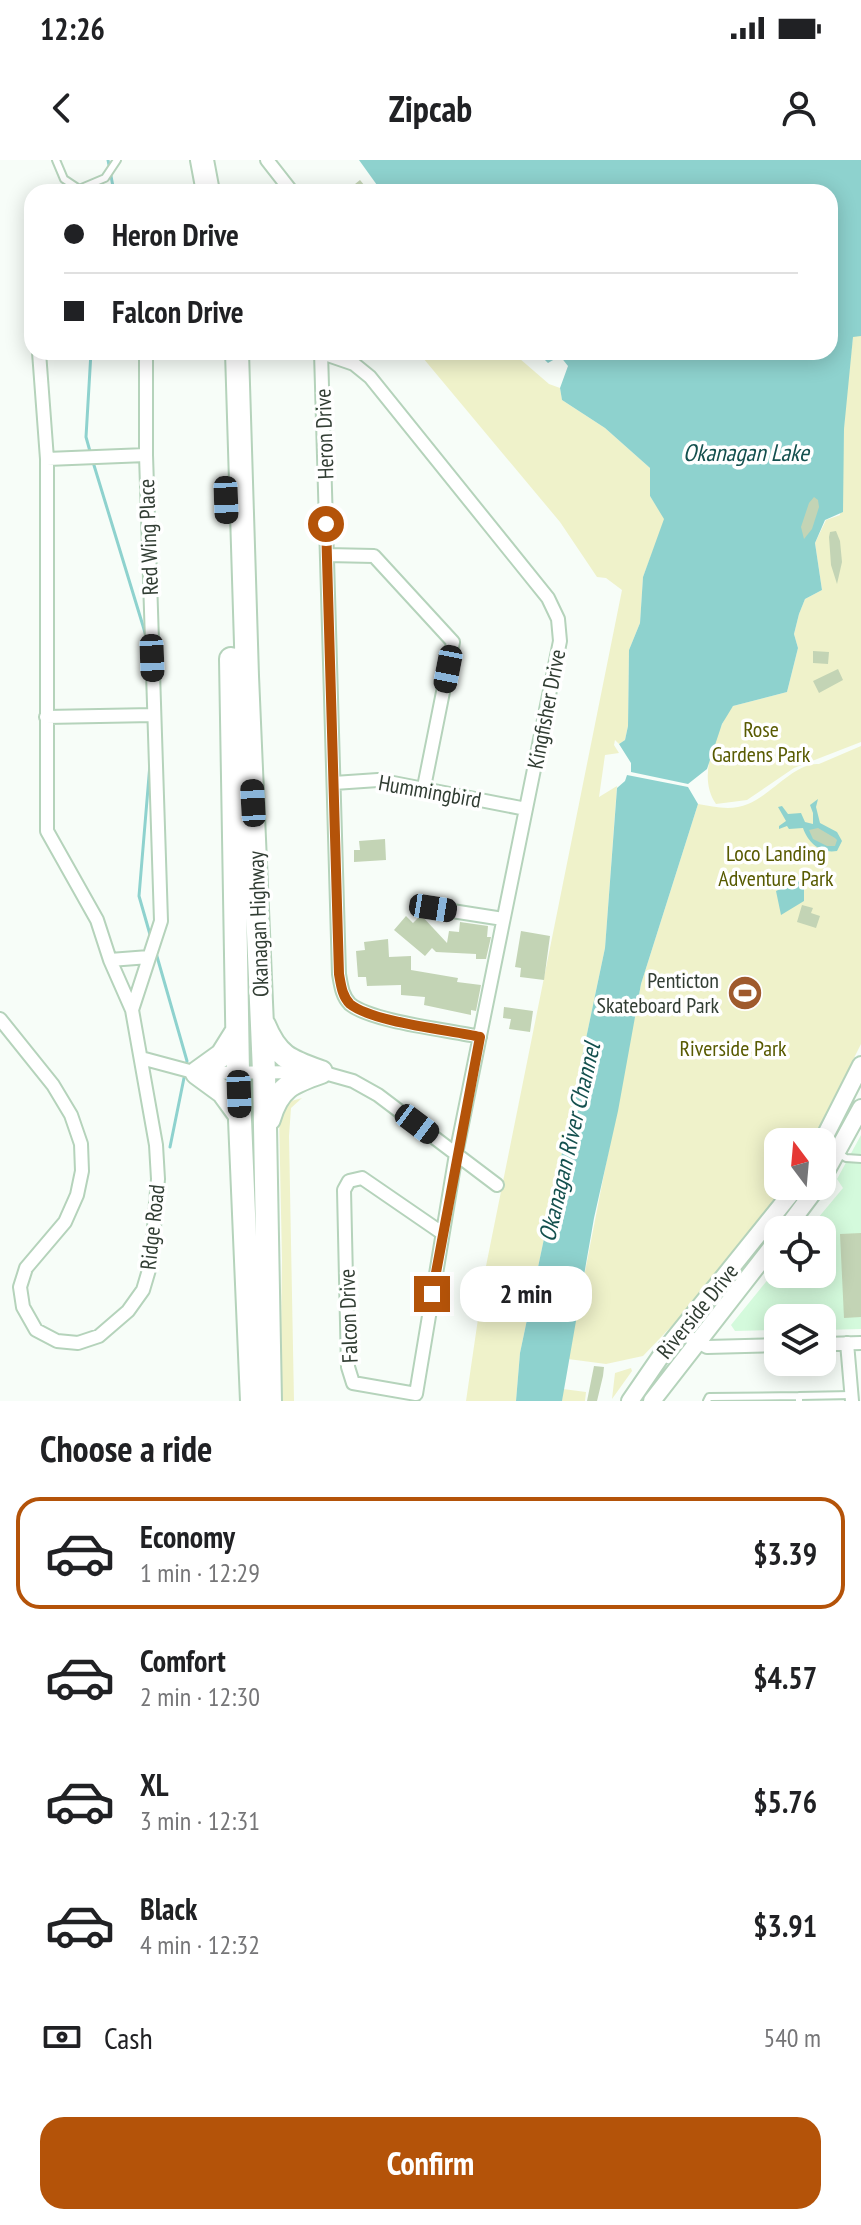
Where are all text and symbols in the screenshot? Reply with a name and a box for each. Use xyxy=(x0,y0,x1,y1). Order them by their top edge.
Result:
text: 12:26 xyxy=(40,9,105,48)
text: Zipcab xyxy=(389,85,472,132)
icon: back xyxy=(40,86,84,130)
icon: person xyxy=(777,86,821,130)
text: Heron Drive xyxy=(112,215,239,254)
text: Falcon Drive xyxy=(112,292,244,331)
street label: Heron Drive xyxy=(308,388,340,480)
water label: Okanagan Lake xyxy=(683,437,811,468)
car xyxy=(213,476,239,524)
street label: Red Wing Place xyxy=(132,478,164,596)
route start xyxy=(308,506,344,542)
car xyxy=(139,634,165,682)
car xyxy=(432,643,464,695)
street label: Kingfisher Drive xyxy=(521,647,571,771)
park label: Rose Gardens Park xyxy=(712,715,811,768)
street label: Hummingbird xyxy=(376,768,484,814)
car xyxy=(240,778,266,828)
park label: Loco Landing Adventure Park xyxy=(718,839,834,892)
street label: Okanagan Highway xyxy=(241,850,275,998)
car xyxy=(407,892,459,924)
place label: Penticton Skateboard Park xyxy=(597,966,719,1019)
sports icon: Penticton Skateboard Park xyxy=(726,974,764,1012)
park label: Riverside Park xyxy=(679,1034,787,1062)
water label: Okanagan River Channel xyxy=(531,1037,607,1244)
car xyxy=(226,1070,252,1118)
car xyxy=(391,1100,443,1148)
north arrow xyxy=(764,1128,836,1200)
map controls xyxy=(764,1128,836,1376)
street label: Ridge Road xyxy=(134,1183,170,1271)
button: locate xyxy=(764,1216,836,1288)
street label: Riverside Drive xyxy=(650,1258,744,1364)
callout: 2 min xyxy=(460,1266,592,1322)
street label: Falcon Drive xyxy=(332,1268,364,1364)
route end xyxy=(414,1276,450,1312)
text: 2 min xyxy=(500,1277,552,1310)
button: layers xyxy=(764,1304,836,1376)
text: Choose a ride xyxy=(40,1425,212,1472)
icon: car xyxy=(44,1517,116,1589)
text: Economy xyxy=(140,1517,235,1556)
text: $3.39 xyxy=(753,1534,817,1573)
text: 1 min · 12:29 xyxy=(140,1556,260,1589)
icon: car xyxy=(44,1641,116,1713)
text: Comfort xyxy=(140,1641,226,1680)
text: $4.57 xyxy=(753,1658,817,1697)
text: 2 min · 12:30 xyxy=(140,1680,260,1713)
icon: car xyxy=(44,1765,116,1837)
text: XL xyxy=(140,1765,169,1804)
text: $5.76 xyxy=(753,1782,817,1821)
text: 3 min · 12:31 xyxy=(140,1804,260,1837)
icon: car xyxy=(44,1889,116,1961)
text: Black xyxy=(140,1889,197,1928)
text: $3.91 xyxy=(753,1906,817,1945)
text: 4 min · 12:32 xyxy=(140,1928,260,1961)
icon: cash xyxy=(40,2015,84,2059)
text: Cash xyxy=(104,2018,153,2057)
text: 540 m xyxy=(763,2021,821,2054)
button: Confirm xyxy=(40,2117,821,2209)

